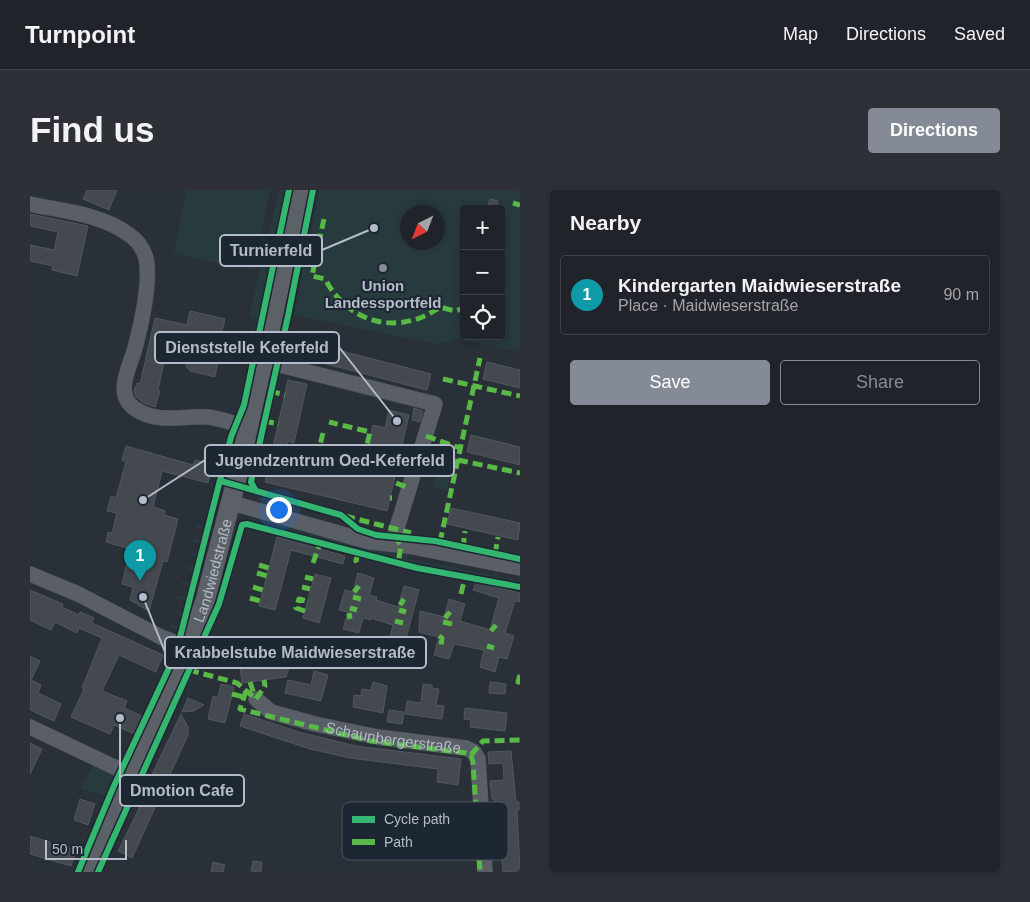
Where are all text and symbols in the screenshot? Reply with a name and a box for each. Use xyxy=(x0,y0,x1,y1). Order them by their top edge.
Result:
text: Turnpoint xyxy=(25,21,135,48)
text: Map xyxy=(783,24,818,44)
text: Directions xyxy=(846,24,926,44)
text: Saved xyxy=(954,24,1005,44)
button: Directions xyxy=(868,108,1000,153)
text: Find us xyxy=(30,110,154,149)
north arrow xyxy=(400,205,445,250)
map controls xyxy=(460,205,505,340)
button: + xyxy=(460,205,505,250)
text: Nearby xyxy=(570,211,641,234)
callout: Turnierfeld xyxy=(220,235,322,266)
text: Turnierfeld xyxy=(230,242,312,259)
button: − xyxy=(460,250,505,295)
marker: Union Landessportfeld xyxy=(377,262,389,274)
text: Kindergarten Maidwieserstraße xyxy=(618,275,901,296)
place label: Union Landessportfeld xyxy=(325,277,441,311)
text: 1 xyxy=(583,286,591,303)
text: 90 m xyxy=(943,286,979,303)
button: locate xyxy=(460,295,505,340)
text: Place · Maidwieserstraße xyxy=(618,297,799,314)
callout: Dienststelle Keferfeld xyxy=(155,332,339,363)
text: Dienststelle Keferfeld xyxy=(165,339,329,356)
button: Save xyxy=(570,360,770,405)
button: Share xyxy=(780,360,980,405)
callout: Jugendzentrum Oed-Keferfeld xyxy=(205,445,454,476)
text: Jugendzentrum Oed-Keferfeld xyxy=(215,452,445,469)
your location xyxy=(266,497,292,523)
street label: Landwiedstraße xyxy=(189,517,235,624)
pin: 1 xyxy=(124,540,156,581)
callout: Krabbelstube Maidwieserstraße xyxy=(165,637,426,668)
text: Krabbelstube Maidwieserstraße xyxy=(175,644,416,661)
street label: Schaunbergerstraße xyxy=(324,718,462,756)
callout: Dmotion Cafe xyxy=(120,775,244,806)
text: Dmotion Cafe xyxy=(130,782,234,799)
legend xyxy=(342,802,508,860)
text: Cycle path xyxy=(384,811,450,827)
text: Path xyxy=(384,834,413,850)
scale bar xyxy=(45,837,128,860)
text: 50 m xyxy=(52,841,83,857)

